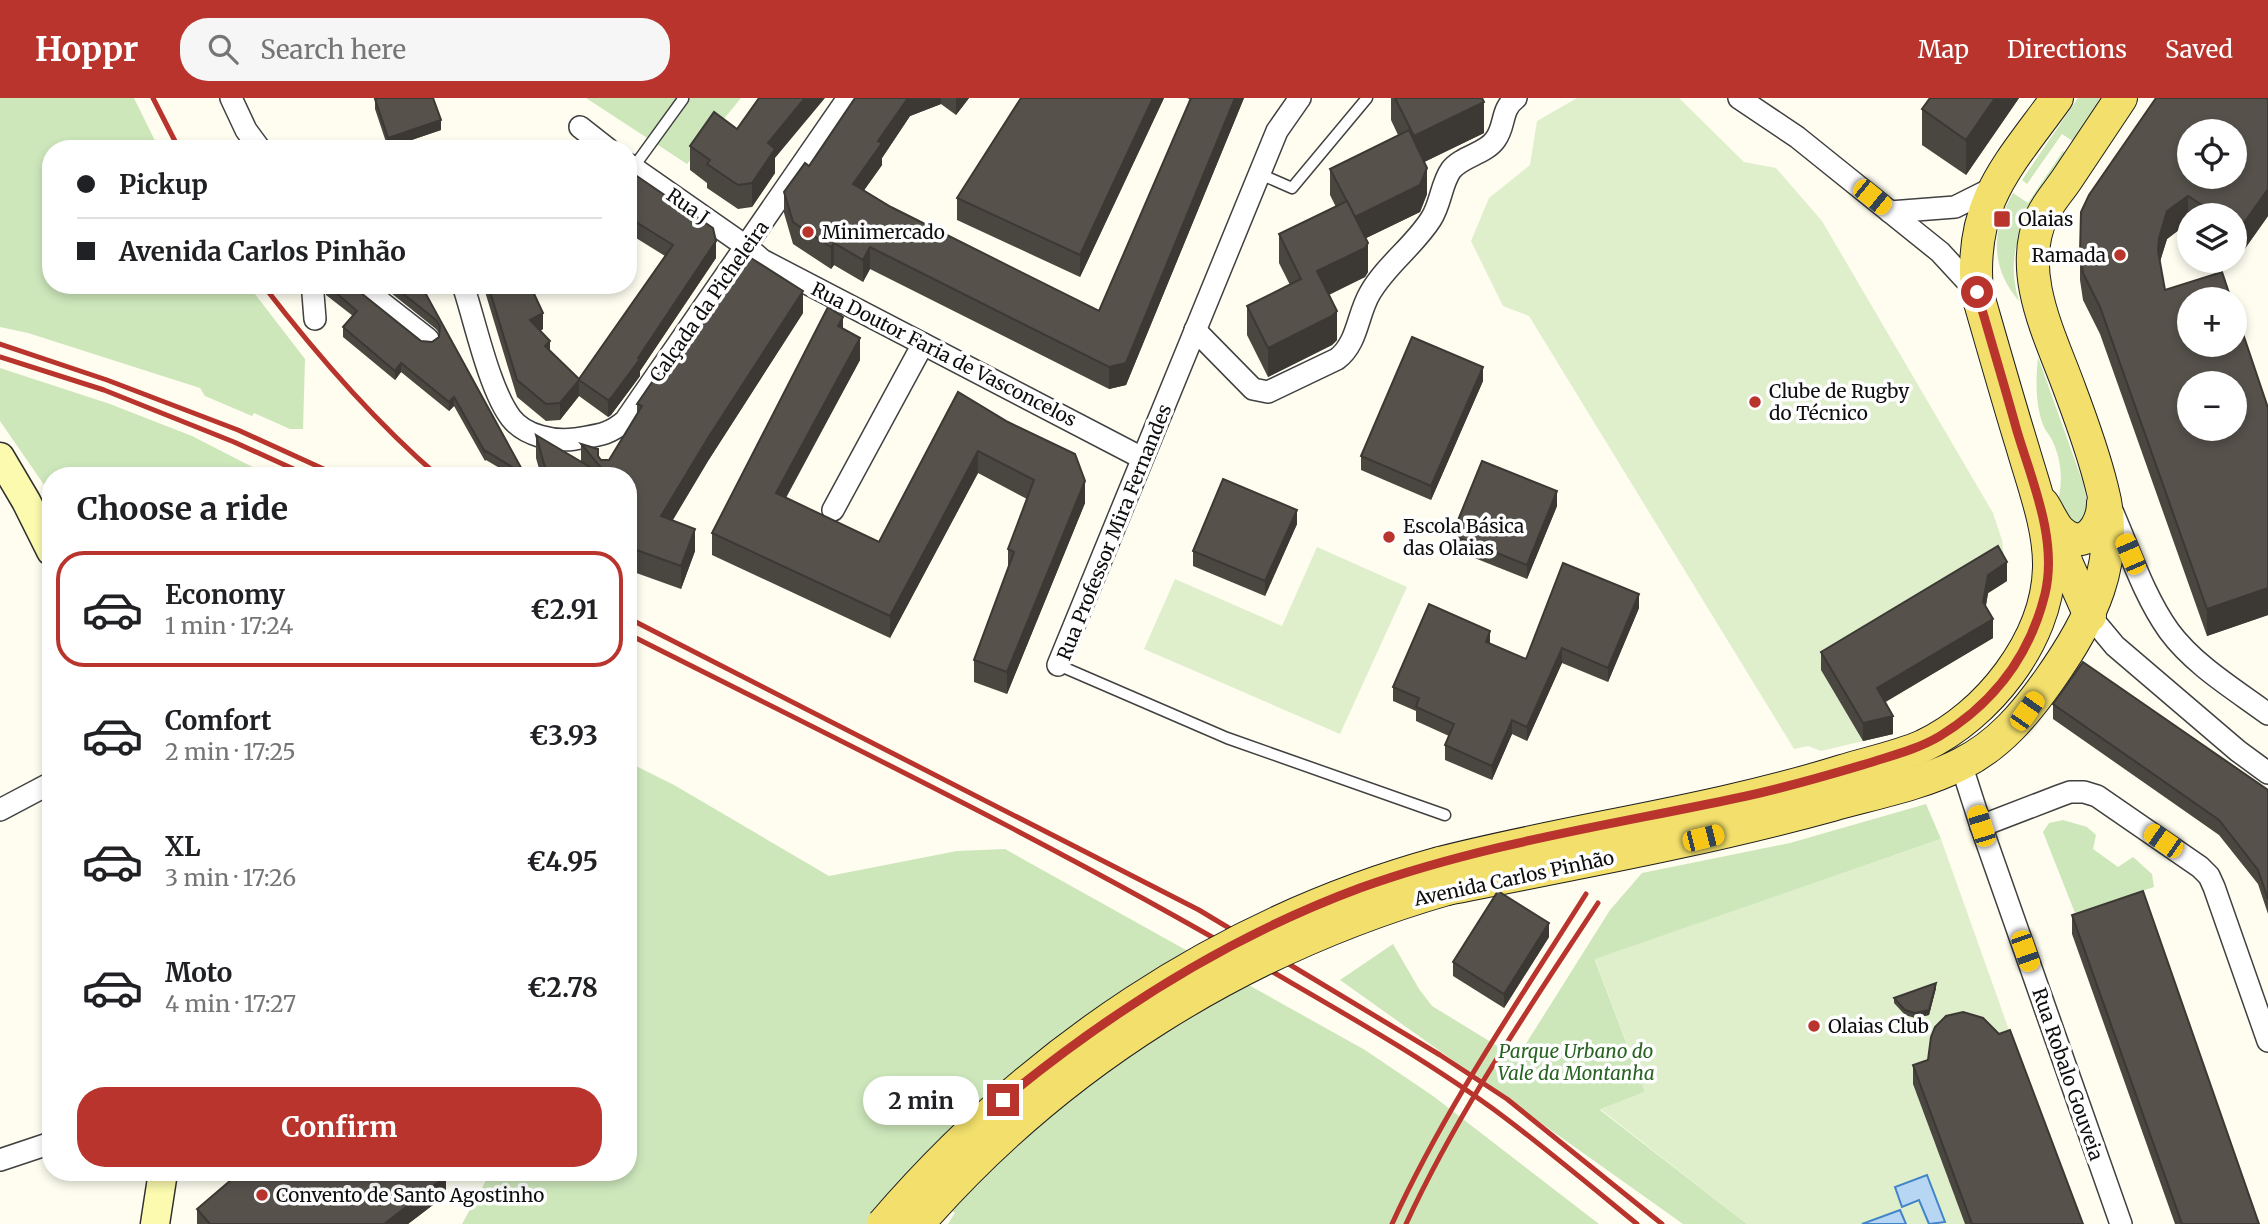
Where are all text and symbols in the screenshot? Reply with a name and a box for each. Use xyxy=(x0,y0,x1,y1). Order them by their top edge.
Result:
search box xyxy=(180,18,670,81)
text: Hoppr xyxy=(35,29,138,70)
icon: search xyxy=(204,30,242,68)
text: Search here xyxy=(260,33,406,66)
text: Map xyxy=(1918,34,1969,65)
text: Directions xyxy=(2007,34,2127,65)
text: Saved xyxy=(2165,34,2233,65)
map controls xyxy=(2177,119,2247,441)
button: locate xyxy=(2177,119,2247,189)
text: Pickup xyxy=(119,168,208,201)
car xyxy=(1850,176,1895,218)
street label: Rua J xyxy=(662,183,714,229)
button: layers xyxy=(2177,203,2247,273)
place label: Olaias xyxy=(2018,207,2073,231)
marker: Olaias xyxy=(1992,209,2012,229)
street label: Calçada da Picheleira xyxy=(644,216,774,386)
place label: Minimercado xyxy=(822,220,945,244)
marker: Minimercado xyxy=(800,224,816,240)
text: Avenida Carlos Pinhão xyxy=(119,235,406,268)
place label: Ramada xyxy=(2032,243,2106,267)
marker: Ramada xyxy=(2112,247,2128,263)
street label: Rua Doutor Faria de Vasconcelos xyxy=(807,276,1081,432)
route start xyxy=(1961,276,1993,308)
button: + xyxy=(2177,287,2247,357)
button: − xyxy=(2177,371,2247,441)
place label: Clube de Rugby do Técnico xyxy=(1769,379,1909,425)
marker: Clube de Rugby do Técnico xyxy=(1747,394,1763,410)
street label: Rua Professor Mira Fernandes xyxy=(1052,400,1176,664)
text: Choose a ride xyxy=(77,489,288,529)
place label: Escola Básica das Olaias xyxy=(1403,514,1524,560)
marker: Escola Básica das Olaias xyxy=(1381,529,1397,545)
car xyxy=(2113,531,2148,577)
icon: car xyxy=(81,578,144,641)
text: Economy xyxy=(165,578,285,611)
text: €2.91 xyxy=(530,593,598,626)
text: 1 min · 17:24 xyxy=(165,611,293,640)
car xyxy=(2007,688,2048,734)
icon: car xyxy=(81,704,144,767)
text: Comfort xyxy=(165,704,271,737)
text: €3.93 xyxy=(529,719,598,752)
text: 2 min · 17:25 xyxy=(165,737,296,766)
car xyxy=(1965,803,1998,849)
car xyxy=(2140,820,2187,862)
car xyxy=(1681,823,1726,853)
icon: car xyxy=(81,830,144,893)
text: XL xyxy=(165,830,201,863)
text: €4.95 xyxy=(526,845,598,878)
street label: Avenida Carlos Pinhão xyxy=(1411,845,1616,911)
text: 3 min · 17:26 xyxy=(165,863,296,892)
car xyxy=(2009,928,2042,974)
icon: car xyxy=(81,956,144,1019)
text: Moto xyxy=(165,956,232,989)
text: €2.78 xyxy=(527,971,598,1004)
street label: Rua Robalo Gouveia xyxy=(2027,985,2109,1163)
text: 4 min · 17:27 xyxy=(165,989,296,1018)
place label: Olaias Club xyxy=(1828,1014,1929,1038)
marker: Olaias Club xyxy=(1806,1018,1822,1034)
park label: Parque Urbano do Vale da Montanha xyxy=(1497,1039,1655,1085)
callout: 2 min xyxy=(863,1076,978,1124)
route end xyxy=(987,1084,1019,1116)
text: 2 min xyxy=(888,1086,954,1115)
button: Confirm xyxy=(77,1087,602,1167)
place label: Convento de Santo Agostinho xyxy=(276,1183,544,1207)
marker: Convento de Santo Agostinho xyxy=(254,1187,270,1203)

